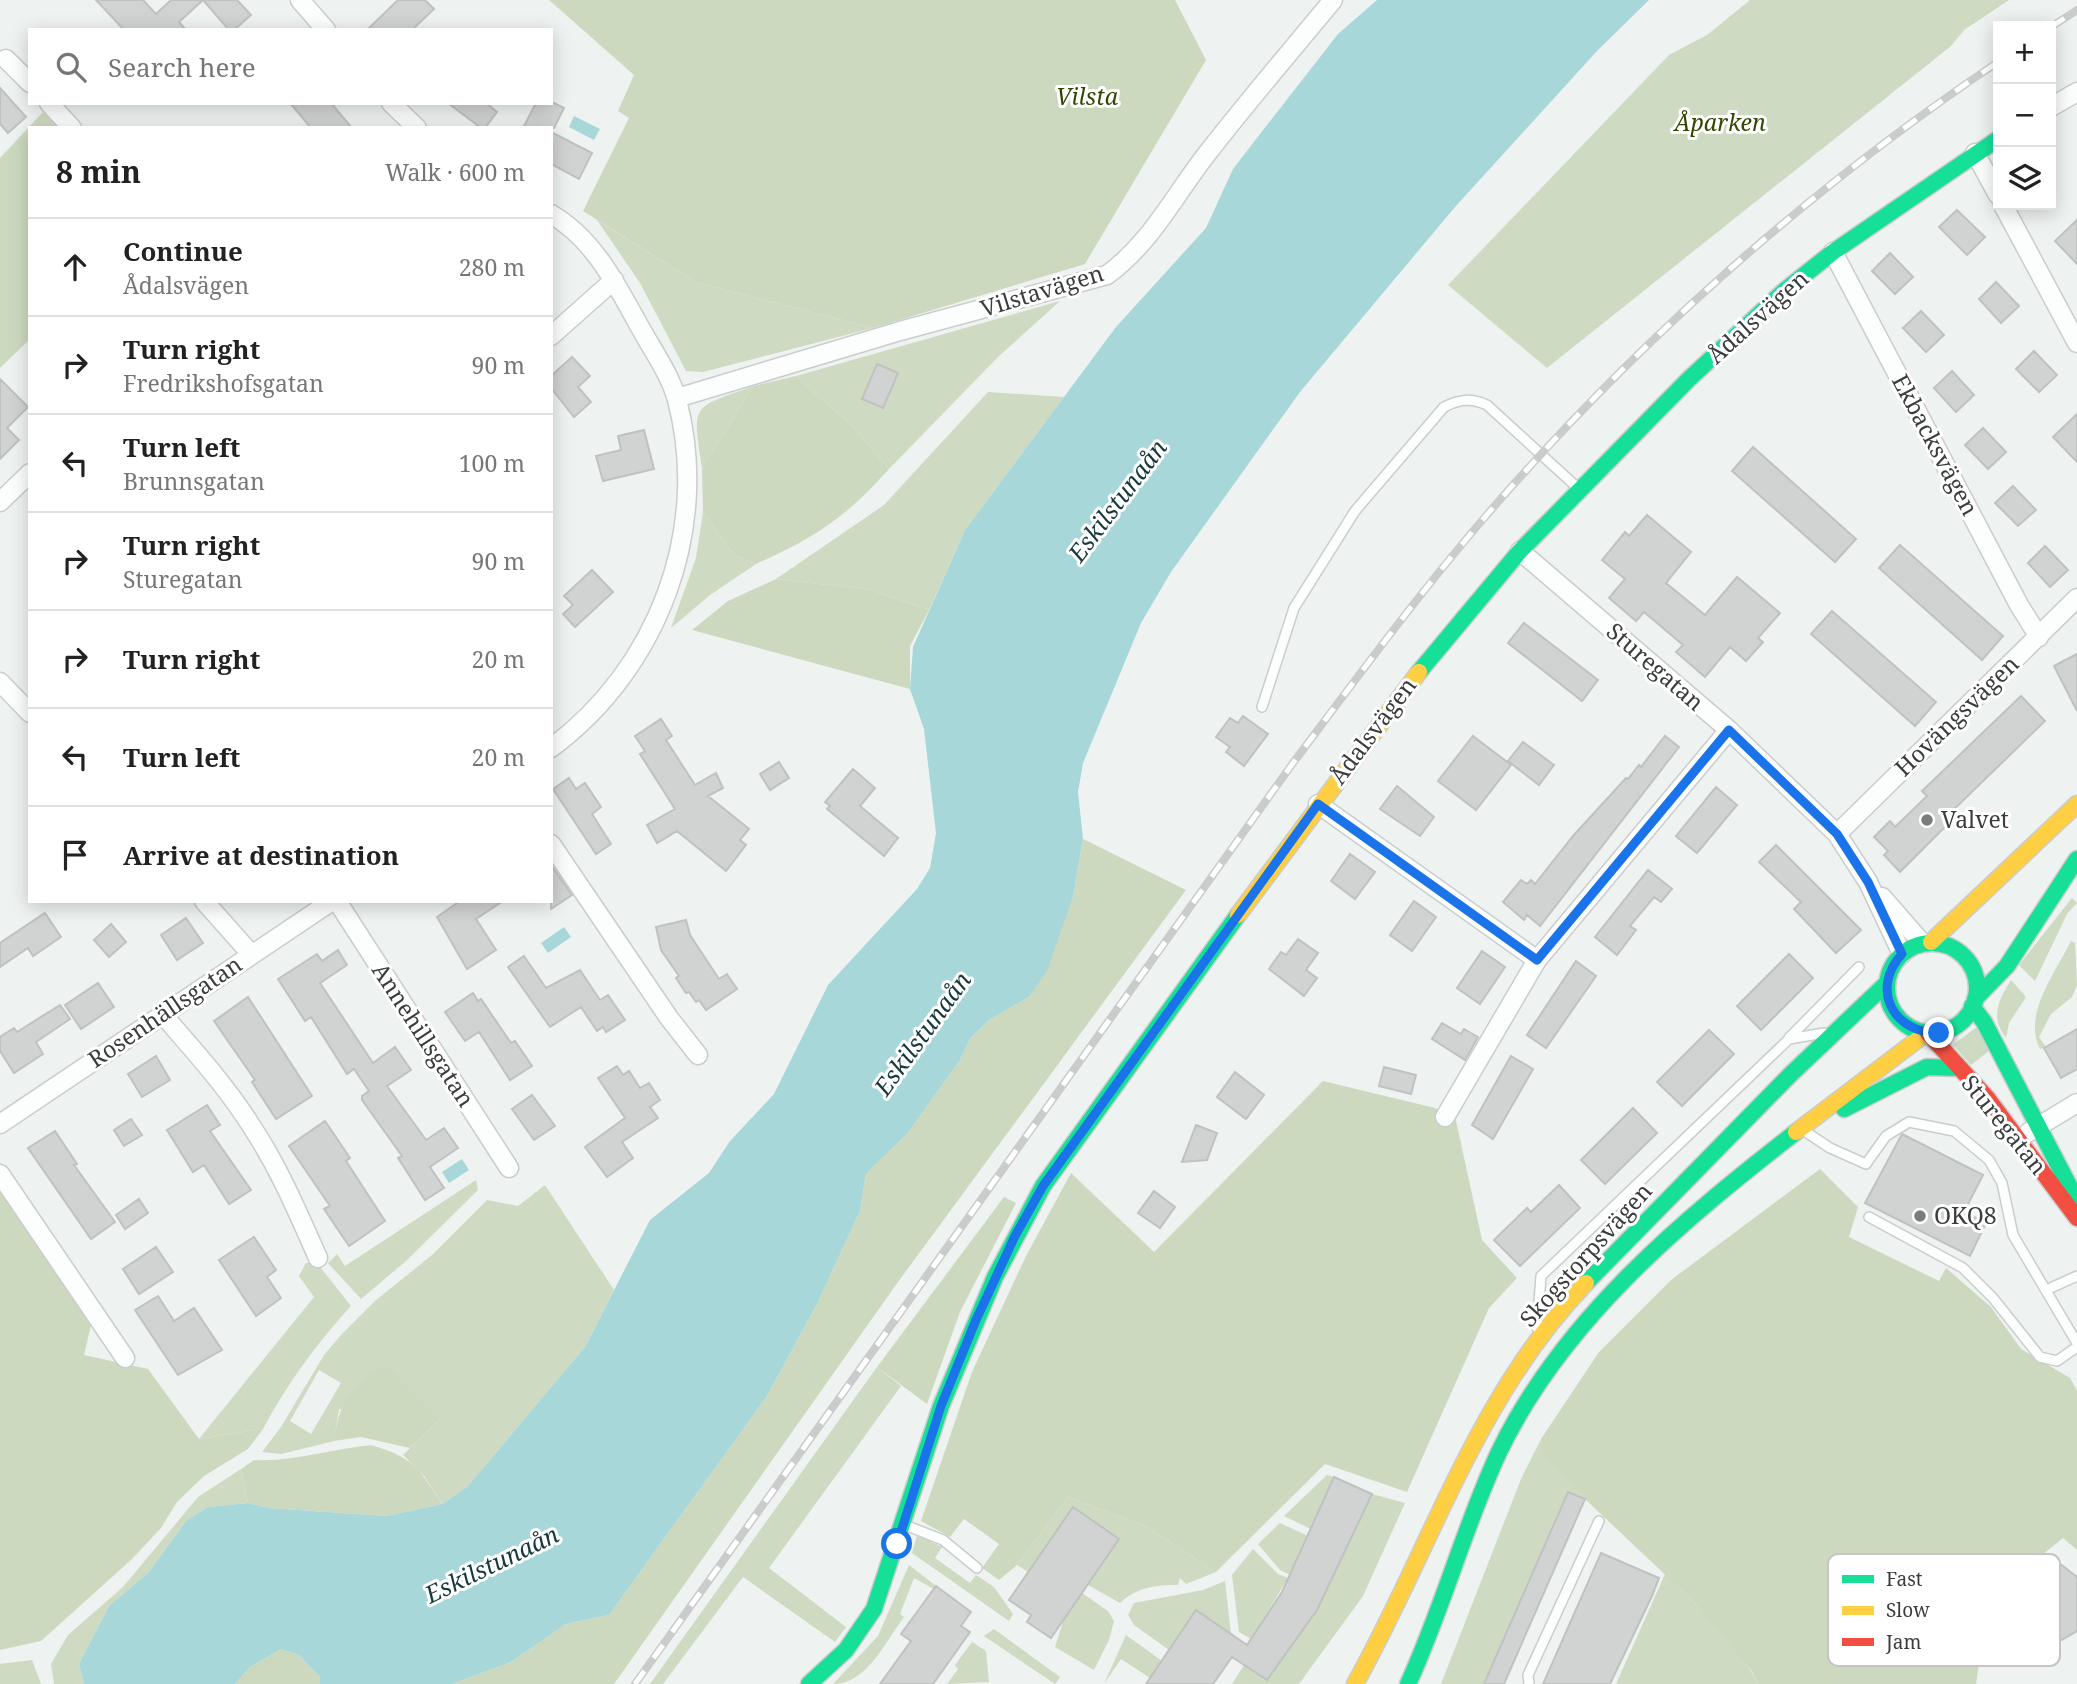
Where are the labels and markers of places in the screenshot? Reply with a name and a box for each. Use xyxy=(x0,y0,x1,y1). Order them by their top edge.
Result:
place label: Valvet xyxy=(1941,803,2009,835)
marker: Valvet xyxy=(1919,812,1935,828)
place label: OKQ8 xyxy=(1934,1199,1997,1231)
marker: OKQ8 xyxy=(1912,1208,1928,1224)

